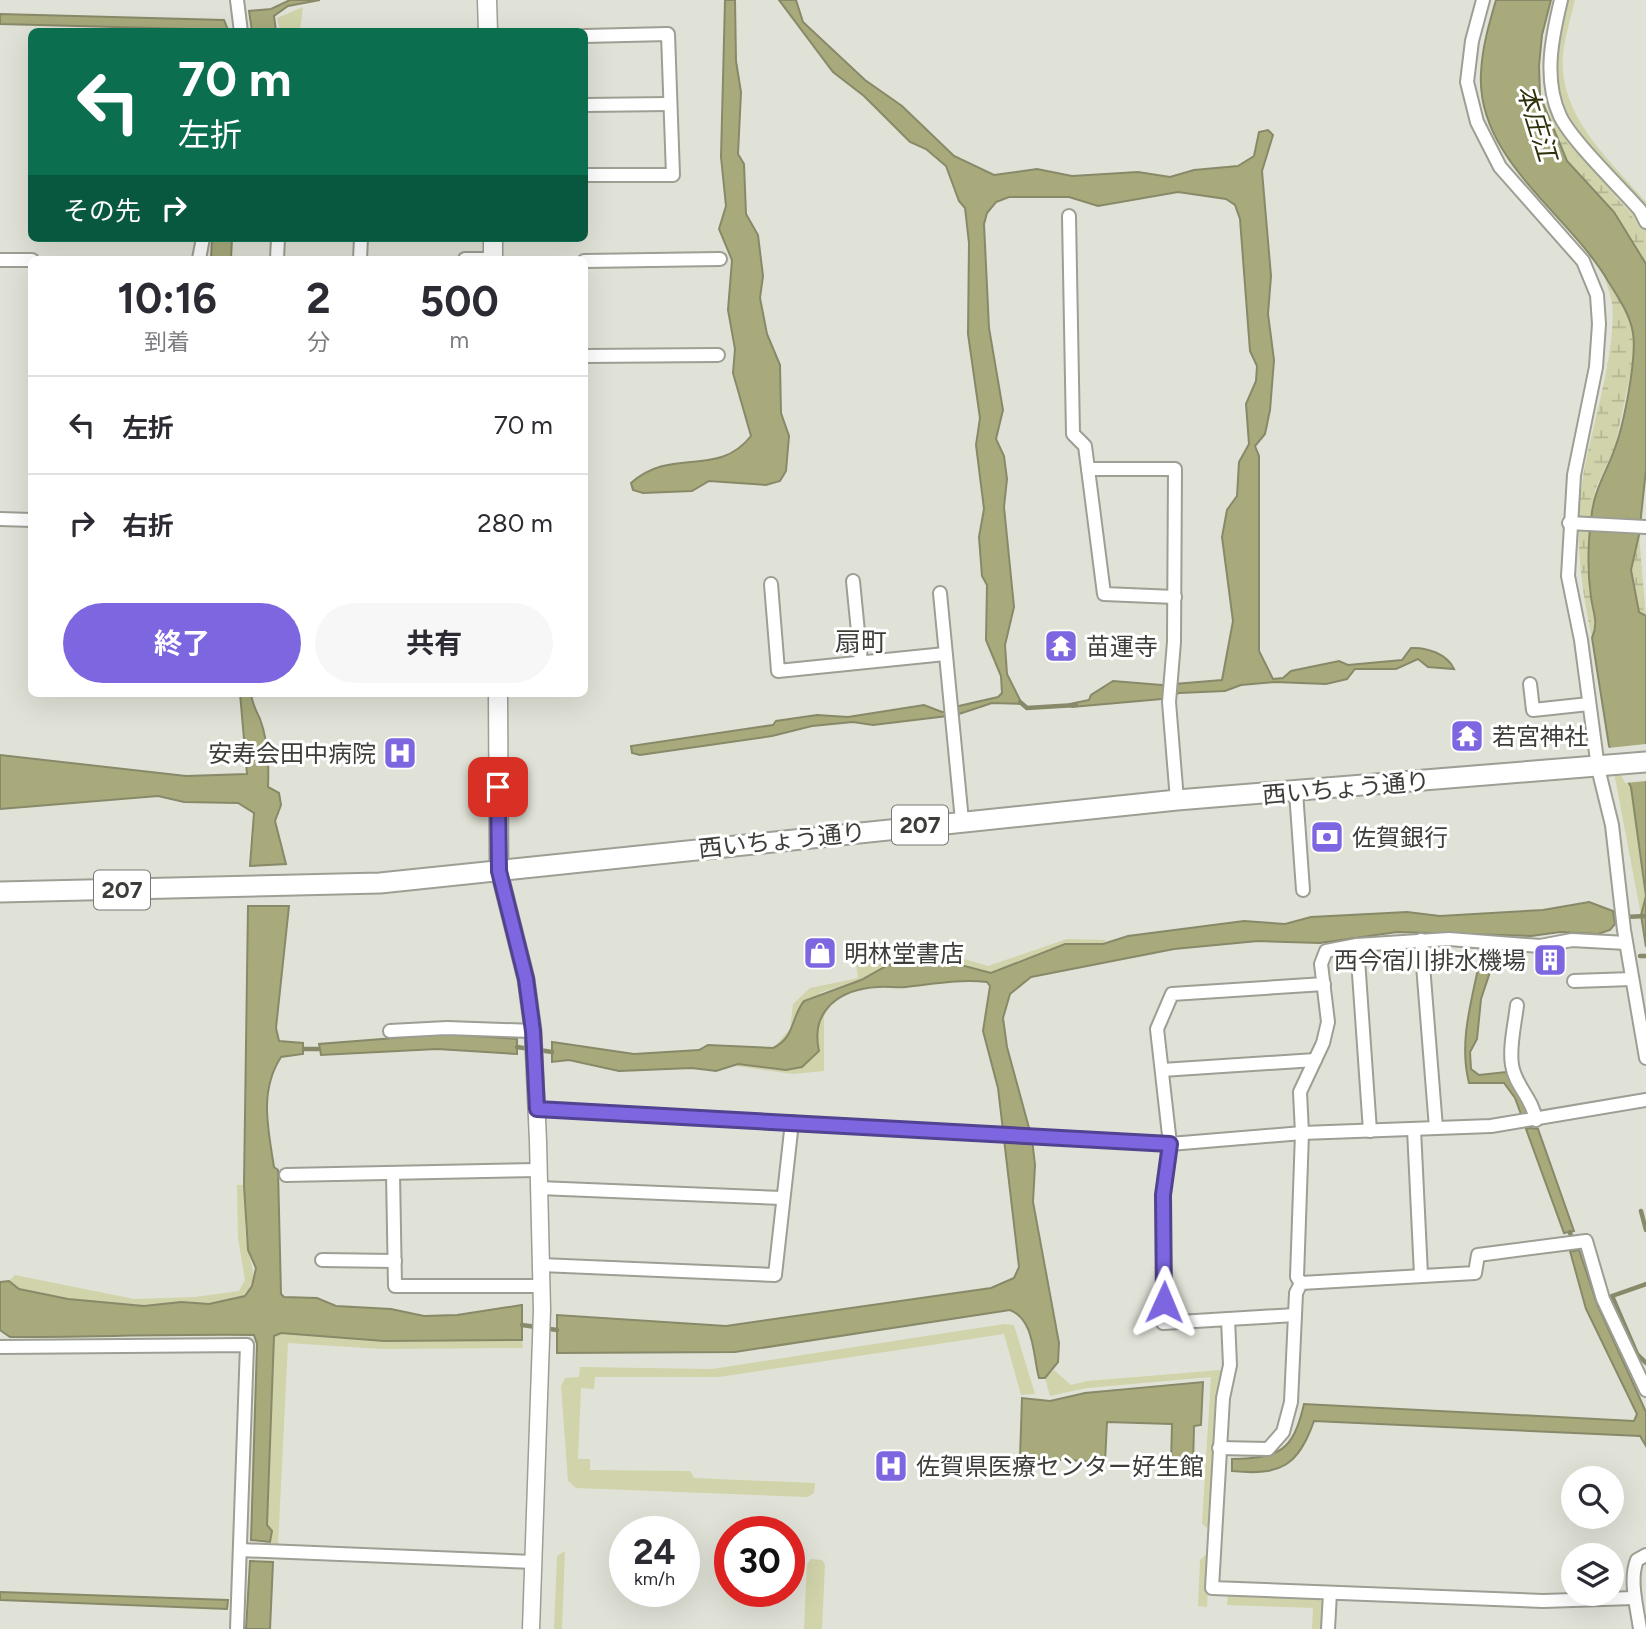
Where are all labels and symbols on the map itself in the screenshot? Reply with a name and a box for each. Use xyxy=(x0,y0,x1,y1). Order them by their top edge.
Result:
water label: 本庄江 xyxy=(1510,81,1565,168)
district label: 扇町 xyxy=(835,626,887,658)
temple icon: 苗運寺 xyxy=(1042,627,1080,665)
place label: 苗運寺 xyxy=(1086,632,1158,661)
temple icon: 若宮神社 xyxy=(1448,717,1486,755)
place label: 若宮神社 xyxy=(1492,722,1588,751)
hospital icon: 安寿会田中病院 xyxy=(381,734,419,772)
place label: 安寿会田中病院 xyxy=(208,739,376,768)
pin xyxy=(468,757,528,817)
street label: 西いちょう通り xyxy=(1261,766,1431,810)
road number: 207 xyxy=(892,806,948,845)
street label: 西いちょう通り xyxy=(697,817,867,863)
bank icon: 佐賀銀行 xyxy=(1308,818,1346,856)
place label: 佐賀銀行 xyxy=(1352,823,1448,852)
road number: 207 xyxy=(94,870,150,909)
shop icon: 明林堂書店 xyxy=(801,934,839,972)
place label: 明林堂書店 xyxy=(844,939,964,968)
building icon: 西今宿川排水機場 xyxy=(1531,941,1569,979)
place label: 西今宿川排水機場 xyxy=(1334,946,1526,975)
position arrow xyxy=(1127,1265,1201,1339)
hospital icon: 佐賀県医療センター好生館 xyxy=(872,1447,910,1485)
place label: 佐賀県医療センター好生館 xyxy=(916,1452,1204,1481)
speed limit sign: 30 xyxy=(714,1516,805,1607)

